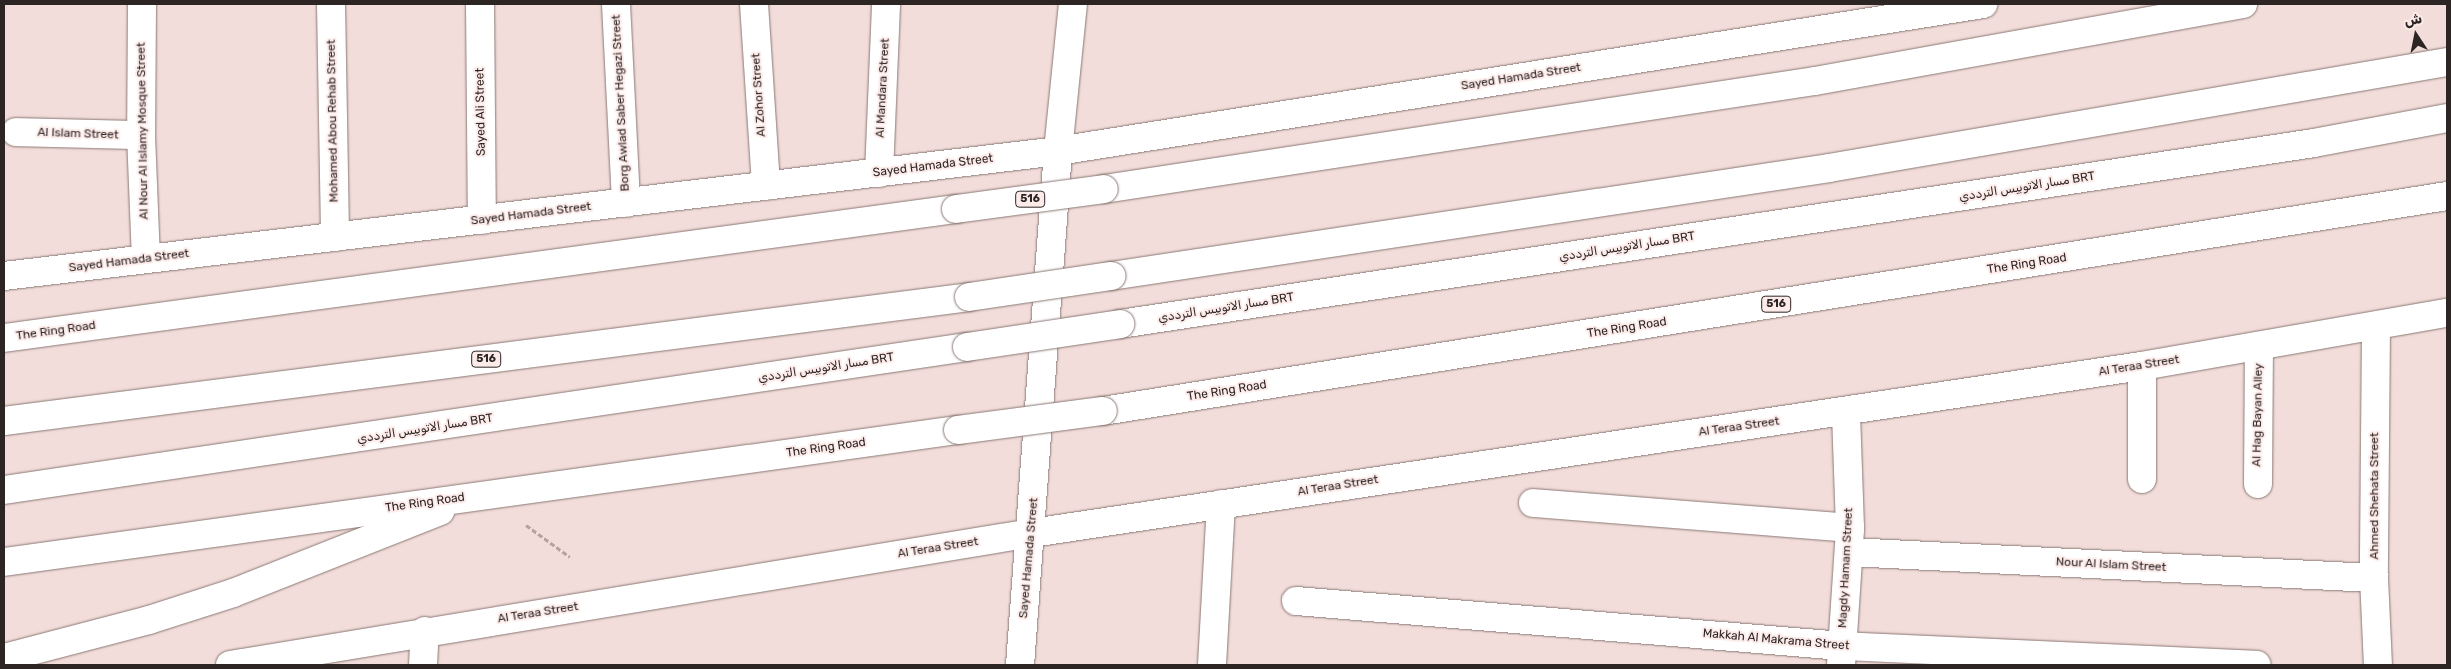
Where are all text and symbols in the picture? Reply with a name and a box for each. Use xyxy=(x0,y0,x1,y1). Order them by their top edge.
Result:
north arrow xyxy=(2391,10,2441,60)
text: ش xyxy=(2403,10,2423,30)
street label: Borg Awlad Saber Hegazi Street xyxy=(609,14,633,192)
street label: Al Mandara Street xyxy=(873,38,893,138)
street label: Mohamed Abou Rehab Street xyxy=(324,39,342,203)
street label: Al Nour Al Islamy Mosque Street xyxy=(134,42,152,220)
street label: Al Zohor Street xyxy=(749,53,769,137)
street label: Sayed Hamada Street xyxy=(1460,60,1582,94)
street label: Sayed Ali Street xyxy=(473,68,489,156)
street label: Al Islam Street xyxy=(37,125,119,143)
street label: Sayed Hamada Street xyxy=(872,151,994,181)
street label: مسار الاتوبيس الترددي BRT xyxy=(1958,169,2096,205)
road number: 516 xyxy=(1015,190,1045,208)
street label: Sayed Hamada Street xyxy=(470,199,592,229)
street label: مسار الاتوبيس الترددي BRT xyxy=(1558,229,1696,265)
street label: Sayed Hamada Street xyxy=(68,246,190,276)
street label: The Ring Road xyxy=(1986,251,2068,277)
street label: مسار الاتوبيس الترددي BRT xyxy=(1157,290,1295,326)
road number: 516 xyxy=(1761,296,1791,312)
street label: The Ring Road xyxy=(1586,315,1668,341)
street label: The Ring Road xyxy=(15,318,97,344)
road number: 516 xyxy=(471,350,501,368)
street label: مسار الاتوبيس الترددي BRT xyxy=(757,350,895,386)
street label: Al Teraa Street xyxy=(2097,352,2181,380)
street label: Al Hag Bayan Alley xyxy=(2250,363,2266,467)
street label: The Ring Road xyxy=(1186,378,1268,404)
street label: مسار الاتوبيس الترددي BRT xyxy=(356,411,494,447)
street label: Al Teraa Street xyxy=(1698,414,1780,440)
street label: Ahmed Shehata Street xyxy=(2368,432,2382,560)
street label: The Ring Road xyxy=(785,435,867,461)
street label: Al Teraa Street xyxy=(1296,472,1380,500)
street label: The Ring Road xyxy=(384,490,466,516)
street label: Sayed Hamada Street xyxy=(1017,497,1041,619)
street label: Magdy Hamam Street xyxy=(1836,507,1856,629)
street label: Al Teraa Street xyxy=(896,534,980,562)
street label: Nour Al Islam Street xyxy=(2055,555,2167,575)
street label: Al Teraa Street xyxy=(496,599,580,627)
street label: Makkah Al Makrama Street xyxy=(1702,626,1850,654)

